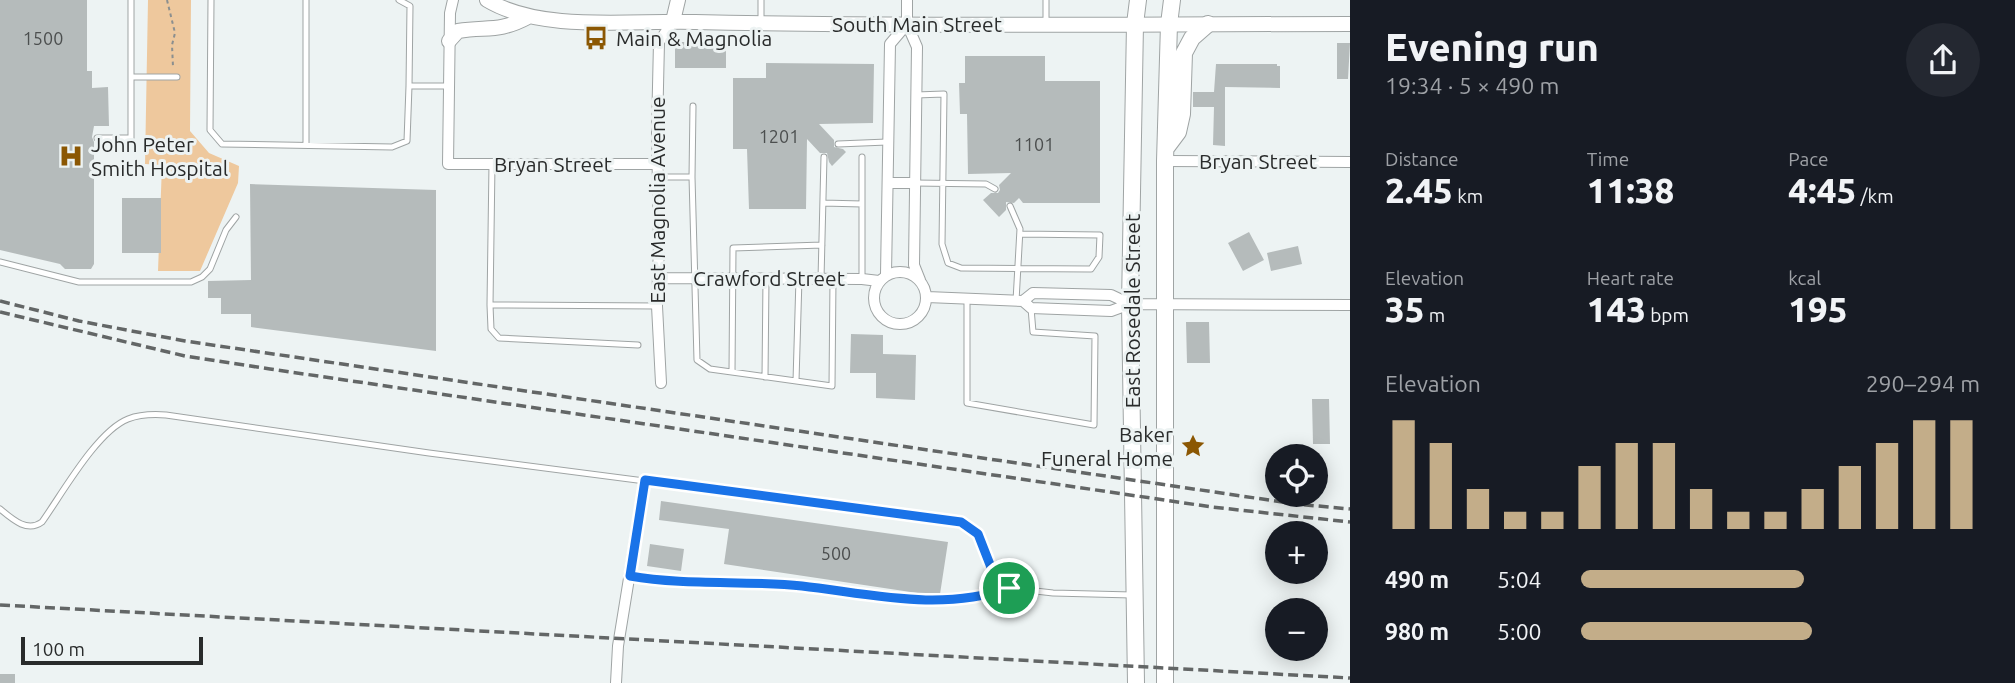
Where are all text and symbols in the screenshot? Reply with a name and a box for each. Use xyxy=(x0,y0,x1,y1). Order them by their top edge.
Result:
street label: South Main Street xyxy=(832,12,1002,36)
button: share xyxy=(1906,23,1980,97)
bus stop icon: Main & Magnolia xyxy=(582,24,610,52)
place label: Main & Magnolia xyxy=(616,26,772,50)
text: Evening run xyxy=(1385,26,1599,68)
house number: 1500 xyxy=(23,28,63,48)
text: 19:34 · 5 × 490 m xyxy=(1385,73,1559,98)
street label: East Magnolia Avenue xyxy=(645,96,669,304)
house number: 1201 xyxy=(759,126,799,146)
place label: John Peter Smith Hospital xyxy=(91,132,228,180)
house number: 1101 xyxy=(1014,134,1054,154)
hospital icon: John Peter Smith Hospital xyxy=(57,142,85,170)
text: Distance xyxy=(1385,148,1459,170)
text: Time xyxy=(1587,148,1629,170)
text: Pace xyxy=(1788,148,1829,170)
street label: Bryan Street xyxy=(1199,149,1317,173)
street label: Bryan Street xyxy=(494,152,612,176)
text: 2.45 xyxy=(1385,170,1453,210)
text: 11:38 xyxy=(1587,170,1674,210)
text: 4:45 xyxy=(1788,170,1856,210)
text: km xyxy=(1453,185,1483,207)
text: /km xyxy=(1856,185,1894,207)
street label: East Rosedale Street xyxy=(1120,214,1144,408)
street label: Crawford Street xyxy=(693,266,845,290)
text: Elevation xyxy=(1385,267,1464,289)
text: Heart rate xyxy=(1587,267,1674,289)
text: kcal xyxy=(1788,267,1821,289)
text: 35 xyxy=(1385,289,1424,329)
text: 143 xyxy=(1587,289,1646,329)
text: 195 xyxy=(1788,289,1848,329)
text: m xyxy=(1424,304,1445,326)
text: bpm xyxy=(1646,304,1689,326)
text: Elevation xyxy=(1385,371,1481,396)
text: 290–294 m xyxy=(1866,371,1980,396)
place label: Baker Funeral Home xyxy=(1041,422,1173,470)
place icon: Baker Funeral Home xyxy=(1179,432,1207,460)
map controls xyxy=(1265,444,1328,661)
button: locate xyxy=(1265,444,1328,507)
button: + xyxy=(1265,521,1328,584)
house number: 500 xyxy=(821,543,851,563)
pin xyxy=(979,558,1039,618)
text: 490 m xyxy=(1385,567,1449,592)
text: 5:04 xyxy=(1497,567,1542,592)
icon: arrive xyxy=(990,569,1028,607)
button: − xyxy=(1265,598,1328,661)
text: 980 m xyxy=(1385,619,1449,644)
text: 5:00 xyxy=(1497,619,1542,644)
scale bar xyxy=(21,634,203,666)
text: 100 m xyxy=(32,638,85,660)

